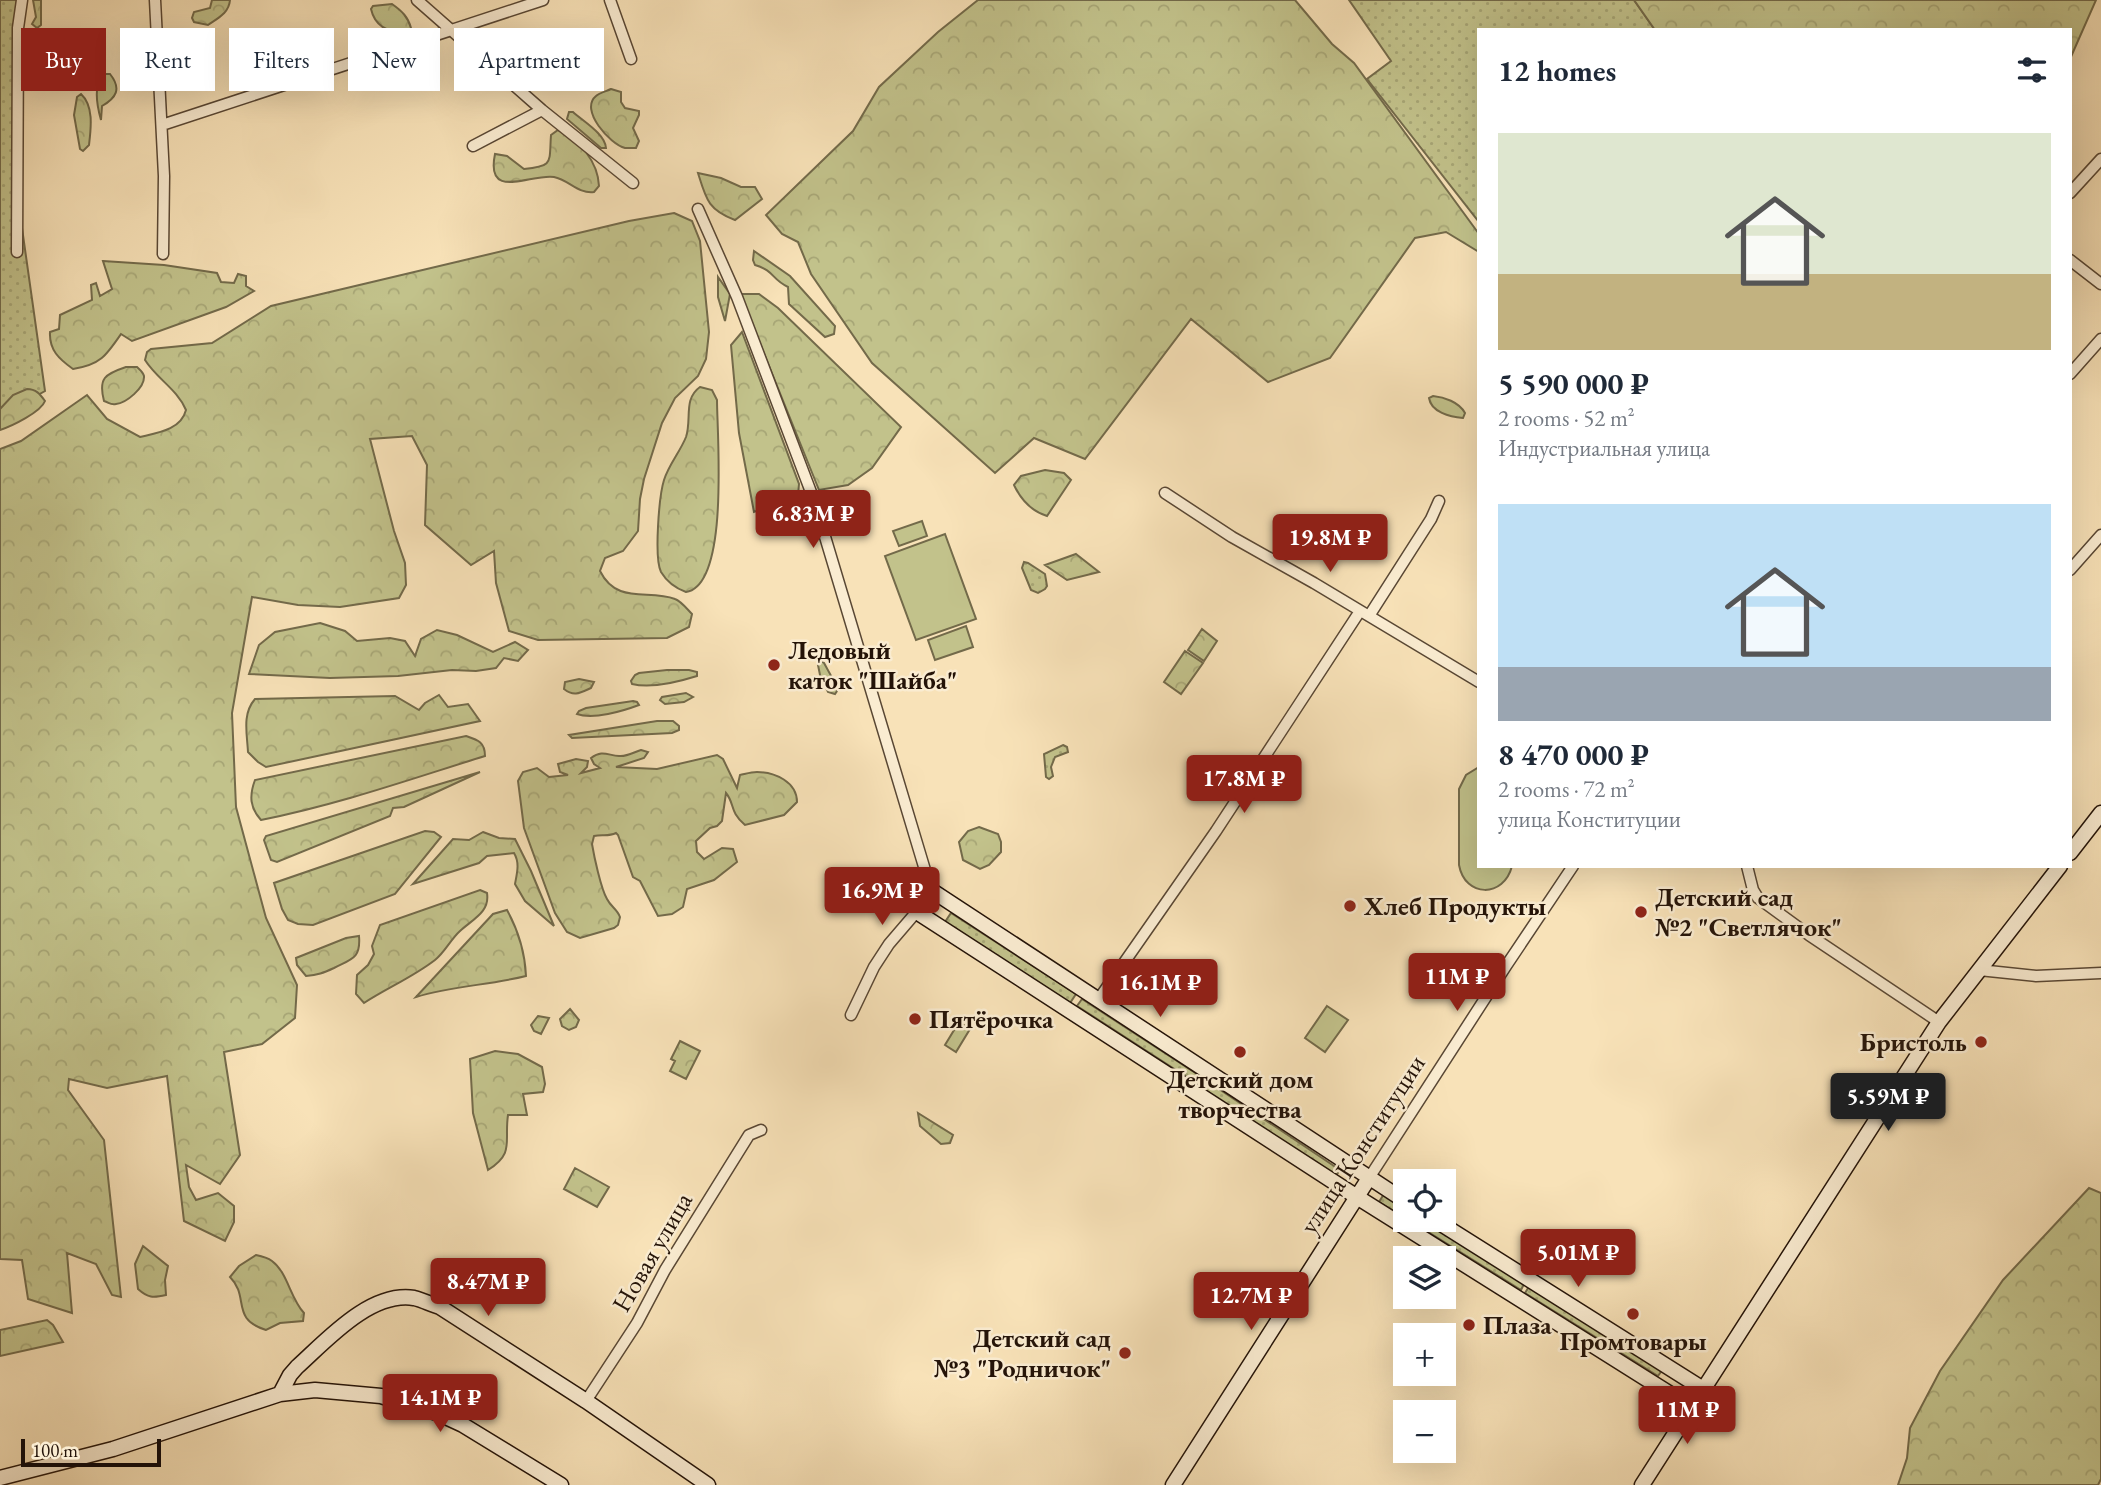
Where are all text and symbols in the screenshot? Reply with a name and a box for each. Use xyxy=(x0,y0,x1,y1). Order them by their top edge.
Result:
chip: Buy xyxy=(21,28,106,91)
chip: Rent xyxy=(120,28,215,91)
chip: Filters xyxy=(229,28,334,91)
chip: New xyxy=(348,28,440,91)
chip: Apartment xyxy=(454,28,604,91)
text: 12 homes xyxy=(1498,51,1616,90)
icon: filters xyxy=(2013,51,2051,89)
icon: home xyxy=(1712,178,1838,304)
text: 5 590 000 ₽ xyxy=(1498,364,1649,403)
text: 2 rooms · 52 m² xyxy=(1498,403,1635,433)
text: Индустриальная улица xyxy=(1498,433,1710,463)
pin: 6.83M ₽ xyxy=(748,490,878,550)
text: 6.83M ₽ xyxy=(772,498,854,528)
pin: 19.8M ₽ xyxy=(1265,514,1395,574)
text: 19.8M ₽ xyxy=(1289,522,1371,552)
icon: home xyxy=(1712,549,1838,675)
place label: Ледовый каток "Шайба" xyxy=(788,633,957,697)
marker: Ледовый каток "Шайба" xyxy=(766,657,782,673)
text: 8 470 000 ₽ xyxy=(1498,735,1649,774)
pin: 17.8M ₽ xyxy=(1179,756,1309,815)
text: 17.8M ₽ xyxy=(1203,763,1285,793)
text: 2 rooms · 72 m² xyxy=(1498,774,1635,804)
text: улица Конституции xyxy=(1498,804,1681,834)
pin: 16.9M ₽ xyxy=(817,867,947,927)
text: 16.9M ₽ xyxy=(841,875,923,905)
place label: Детский сад №2 "Светлячок" xyxy=(1655,880,1842,944)
place label: Хлеб Продукты xyxy=(1363,889,1546,923)
marker: Хлеб Продукты xyxy=(1342,898,1358,914)
marker: Детский сад №2 "Светлячок" xyxy=(1633,904,1649,920)
pin: 11M ₽ xyxy=(1408,954,1506,1013)
pin: 16.1M ₽ xyxy=(1095,960,1225,1019)
text: 11M ₽ xyxy=(1424,961,1490,991)
text: 16.1M ₽ xyxy=(1119,967,1201,997)
place label: Пятёрочка xyxy=(929,1002,1054,1036)
marker: Пятёрочка xyxy=(907,1011,923,1027)
place label: Бристоль xyxy=(1860,1025,1967,1059)
marker: Бристоль xyxy=(1973,1034,1989,1050)
marker: Детский дом творчества xyxy=(1232,1044,1248,1060)
street label: улица Конституции xyxy=(1291,1048,1433,1240)
place label: Детский дом творчества xyxy=(1166,1062,1314,1126)
pin: 5.59M ₽ xyxy=(1823,1074,1953,1133)
text: 5.59M ₽ xyxy=(1847,1081,1929,1111)
map controls xyxy=(1393,1169,1456,1463)
button: locate xyxy=(1393,1169,1456,1232)
street label: Новая улица xyxy=(604,1185,700,1318)
pin: 5.01M ₽ xyxy=(1513,1230,1643,1289)
text: 5.01M ₽ xyxy=(1537,1237,1619,1267)
button: layers xyxy=(1393,1246,1456,1309)
pin: 8.47M ₽ xyxy=(423,1258,553,1318)
text: 8.47M ₽ xyxy=(447,1266,529,1296)
pin: 12.7M ₽ xyxy=(1186,1272,1316,1332)
text: 12.7M ₽ xyxy=(1210,1280,1292,1310)
marker: Промтовары xyxy=(1625,1306,1641,1322)
place label: Плаза xyxy=(1483,1308,1552,1342)
marker: Плаза xyxy=(1461,1317,1477,1333)
place label: Детский сад №3 "Родничок" xyxy=(934,1321,1111,1385)
button: + xyxy=(1393,1323,1456,1386)
place label: Промтовары xyxy=(1559,1324,1707,1358)
marker: Детский сад №3 "Родничок" xyxy=(1117,1345,1133,1361)
pin: 14.1M ₽ xyxy=(375,1374,505,1434)
text: 14.1M ₽ xyxy=(399,1382,481,1412)
pin: 11M ₽ xyxy=(1638,1386,1736,1446)
text: 11M ₽ xyxy=(1654,1394,1720,1424)
button: − xyxy=(1393,1400,1456,1463)
scale bar xyxy=(21,1436,161,1468)
text: 100 m xyxy=(32,1438,78,1463)

